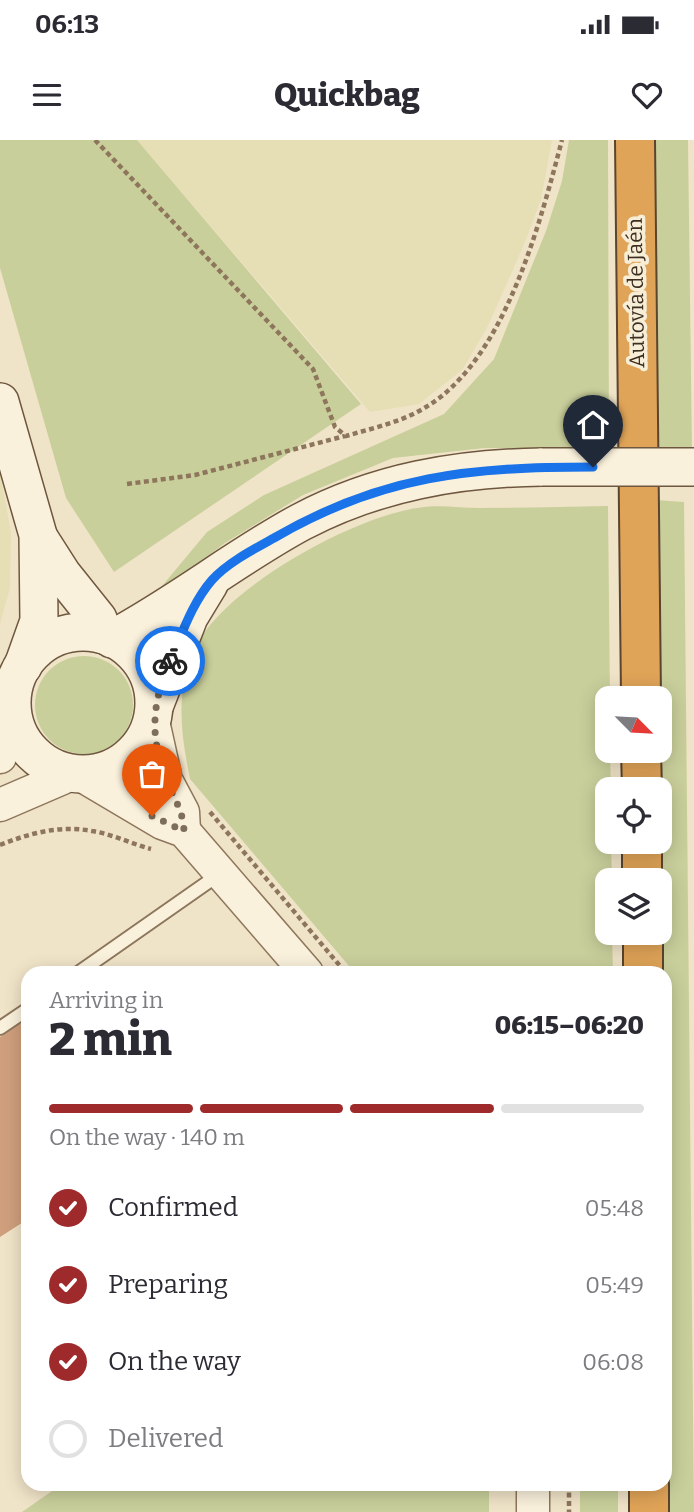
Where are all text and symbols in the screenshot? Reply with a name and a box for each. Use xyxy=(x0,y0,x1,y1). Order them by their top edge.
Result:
text: 06:13 xyxy=(35,9,99,40)
icon: menu xyxy=(28,76,66,114)
text: Quickbag xyxy=(274,76,420,114)
icon: heart xyxy=(628,76,666,114)
street label: Autovía de Jaén xyxy=(622,218,650,368)
pin xyxy=(563,395,623,467)
icon: home xyxy=(574,406,612,444)
courier xyxy=(135,626,205,696)
icon: bike xyxy=(151,642,189,680)
north arrow xyxy=(595,686,672,763)
map controls xyxy=(595,686,672,945)
pin xyxy=(122,744,182,816)
icon: bag xyxy=(133,755,171,793)
button: locate xyxy=(595,777,672,854)
button: layers xyxy=(595,868,672,945)
text: Arriving in xyxy=(49,986,163,1014)
text: 06:15–06:20 xyxy=(495,1010,644,1041)
text: 2 min xyxy=(49,1012,172,1067)
text: On the way · 140 m xyxy=(49,1123,245,1151)
icon: check xyxy=(49,1189,87,1227)
text: Confirmed xyxy=(108,1192,238,1223)
text: 05:48 xyxy=(585,1194,644,1222)
icon: check xyxy=(49,1266,87,1304)
text: Preparing xyxy=(108,1269,228,1300)
text: 05:49 xyxy=(585,1271,644,1299)
icon: check xyxy=(49,1343,87,1381)
text: On the way xyxy=(108,1346,241,1377)
text: 06:08 xyxy=(582,1348,644,1376)
text: Delivered xyxy=(108,1423,223,1454)

